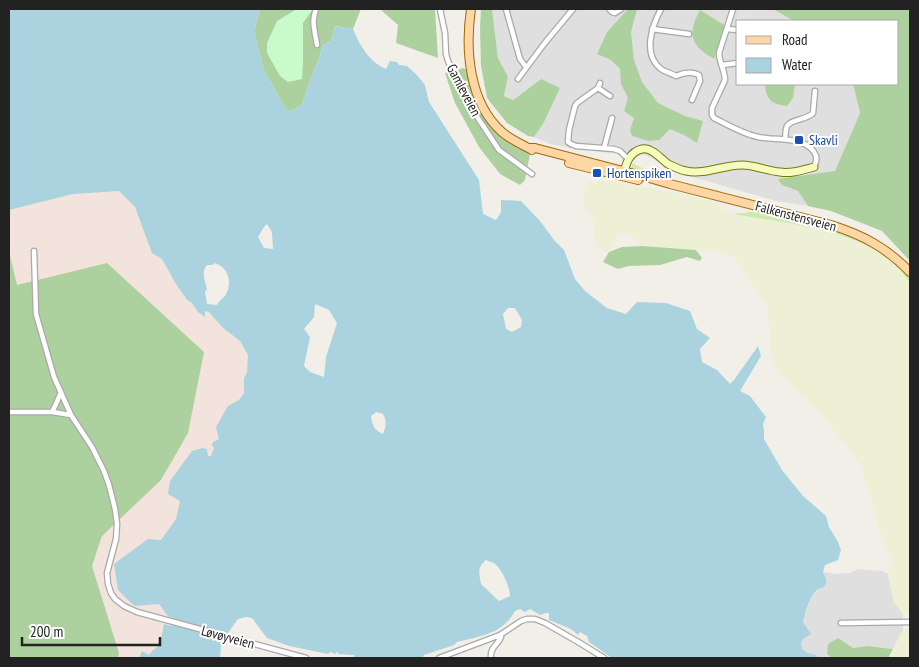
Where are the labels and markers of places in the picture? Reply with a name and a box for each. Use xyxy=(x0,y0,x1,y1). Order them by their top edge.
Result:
place label: Skavli xyxy=(809,131,838,149)
marker: Skavli xyxy=(793,134,805,146)
place label: Hortenspiken xyxy=(607,164,671,182)
marker: Hortenspiken xyxy=(591,167,603,179)

